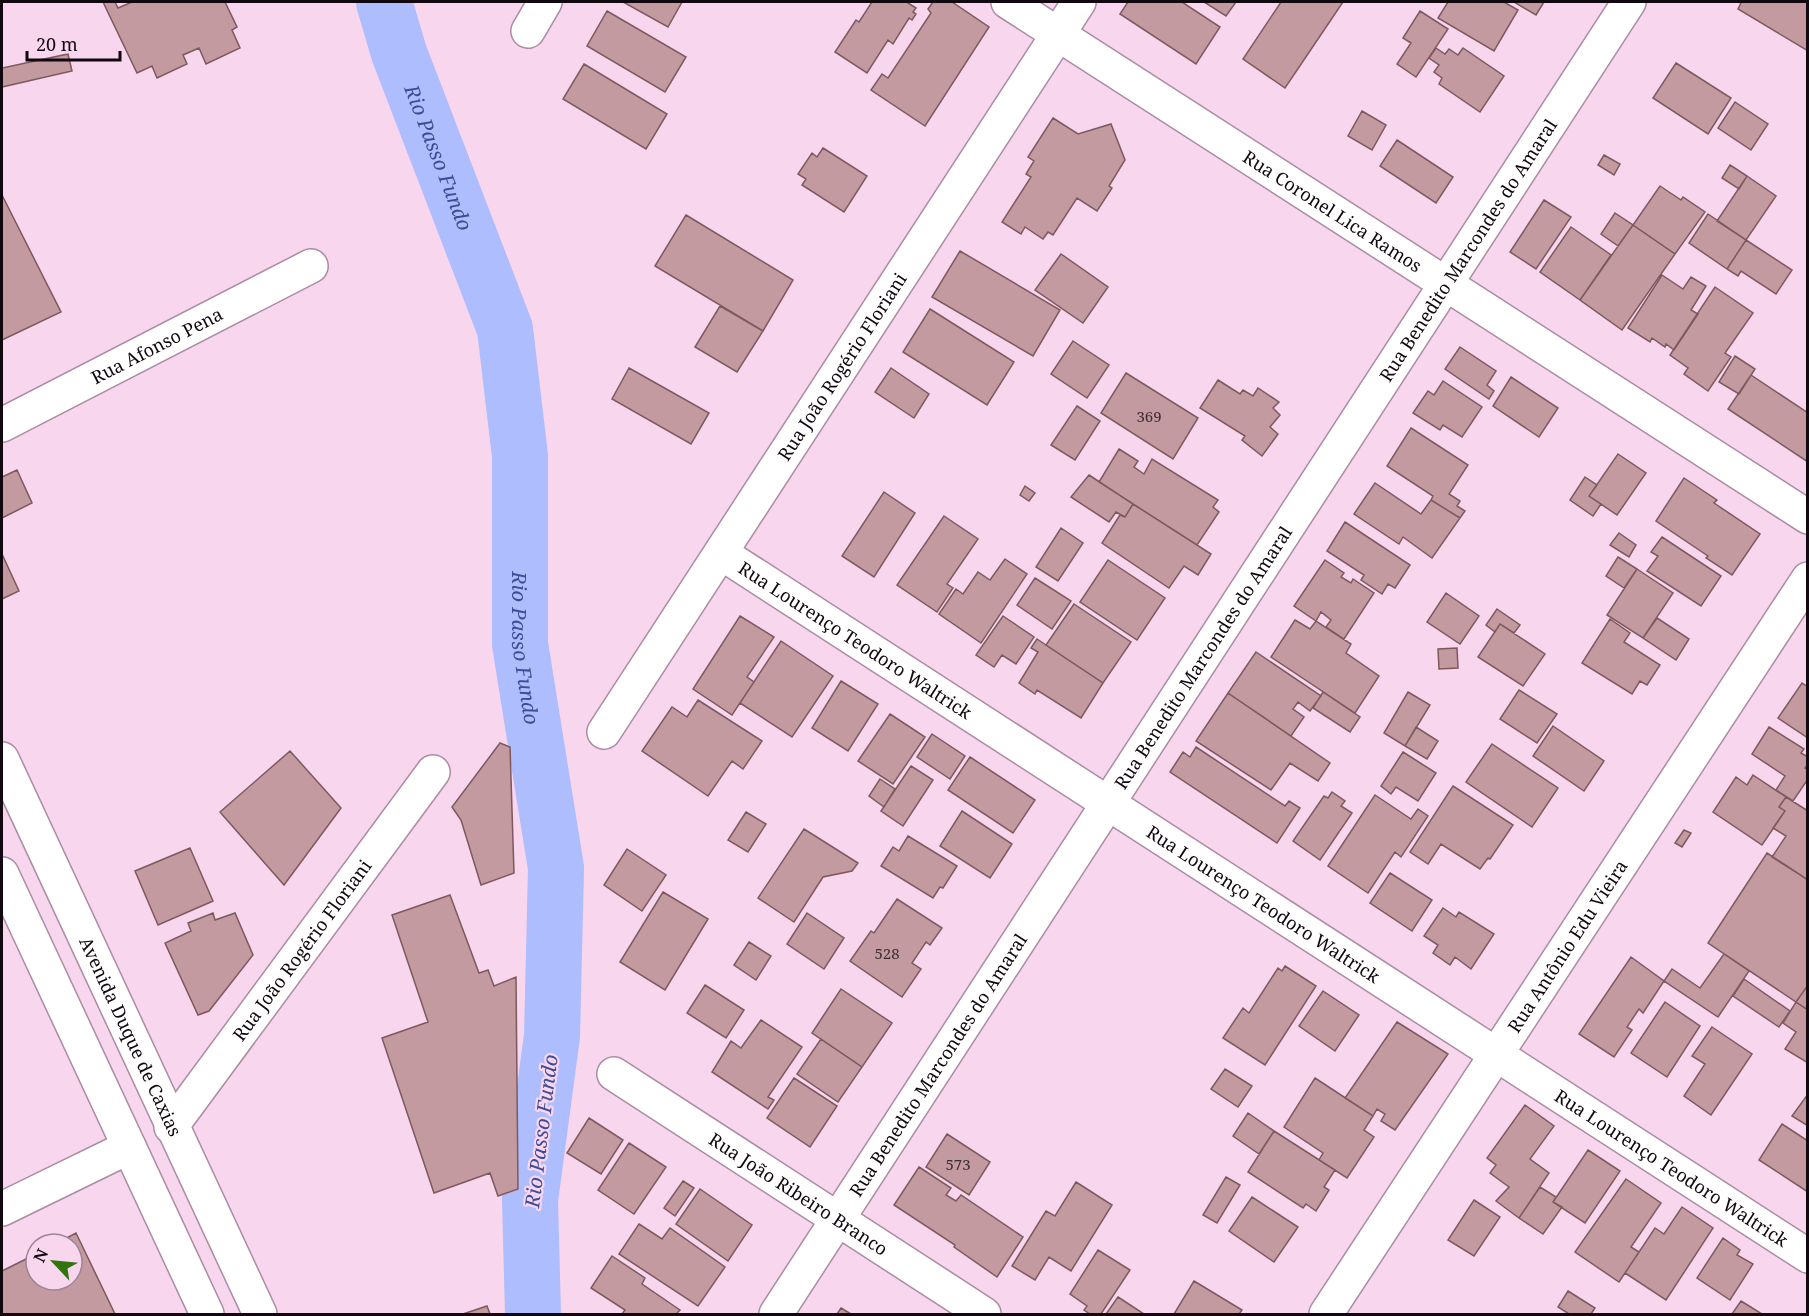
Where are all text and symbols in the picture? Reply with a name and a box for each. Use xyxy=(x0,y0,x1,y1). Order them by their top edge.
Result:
scale bar xyxy=(27,24,120,62)
text: 20 m xyxy=(36,32,78,56)
water label: Rio Passo Fundo xyxy=(398,80,479,234)
street label: Rua Benedito Marcondes do Amaral xyxy=(1373,114,1562,386)
street label: Rua Coronel Lica Ramos xyxy=(1239,145,1427,277)
street label: Rua João Rogério Floriani xyxy=(772,268,912,465)
street label: Rua Afonso Pena xyxy=(87,302,227,389)
house number: 369 xyxy=(1136,406,1162,426)
street label: Rua Benedito Marcondes do Amaral xyxy=(1109,521,1297,794)
street label: Rua Lourenço Teodoro Waltrick xyxy=(734,556,977,724)
water label: Rio Passo Fundo xyxy=(506,570,546,726)
street label: Rua Lourenço Teodoro Waltrick xyxy=(1142,820,1385,988)
street label: Rua João Rogério Floriani xyxy=(227,854,377,1045)
street label: Rua Antônio Edu Vieira xyxy=(1502,855,1633,1037)
street label: Rua Benedito Marcondes do Amaral xyxy=(844,929,1032,1201)
street label: Avenida Duque de Caxias xyxy=(74,933,188,1140)
house number: 528 xyxy=(874,943,900,963)
water label: Rio Passo Fundo xyxy=(518,1053,564,1210)
street label: Rua Lourenço Teodoro Waltrick xyxy=(1550,1083,1793,1252)
street label: Rua João Ribeiro Branco xyxy=(705,1127,893,1261)
house number: 573 xyxy=(945,1154,971,1174)
north arrow xyxy=(24,1232,84,1292)
text: N xyxy=(28,1245,53,1266)

